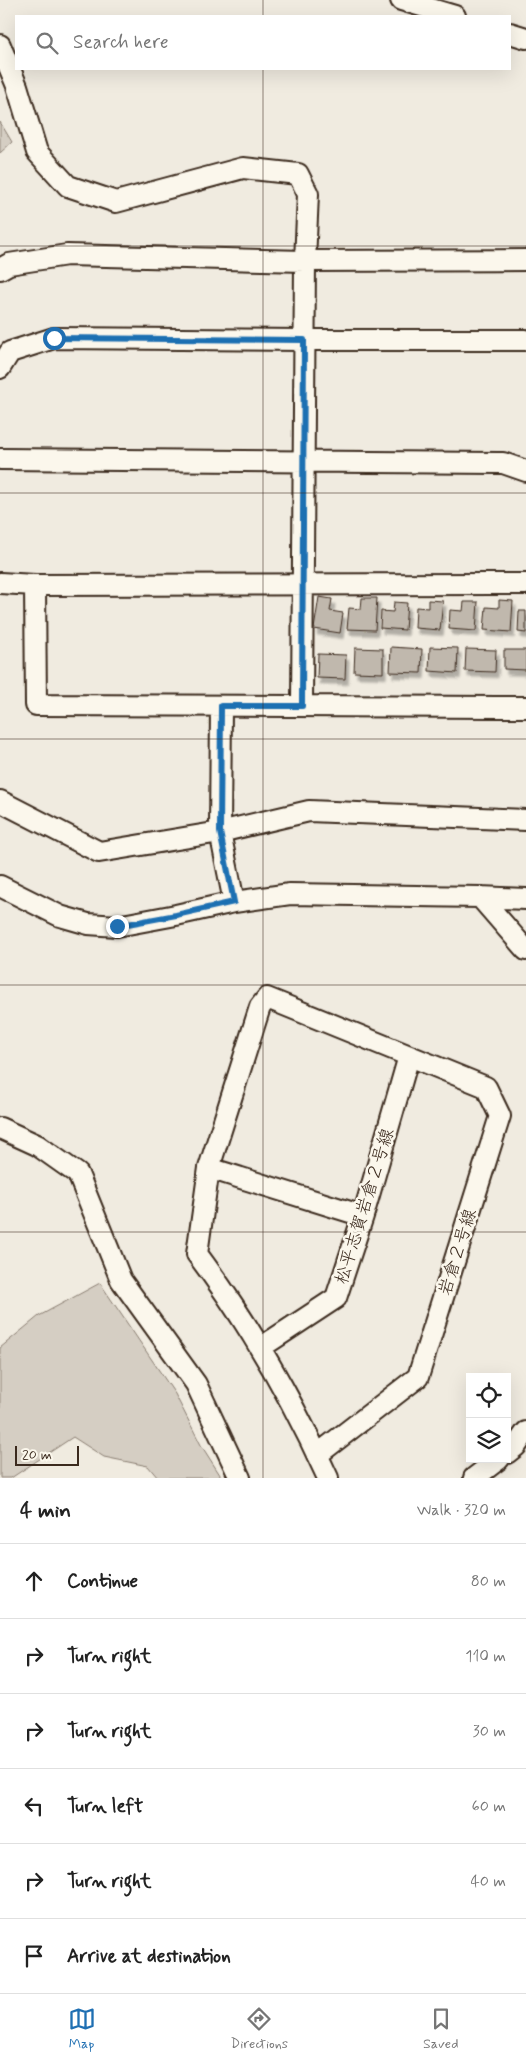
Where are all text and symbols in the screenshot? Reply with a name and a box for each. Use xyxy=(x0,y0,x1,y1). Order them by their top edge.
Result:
search box xyxy=(15,15,511,70)
icon: search xyxy=(33,29,61,57)
text: Search here xyxy=(73,30,169,55)
route start xyxy=(43,327,66,350)
route end xyxy=(106,915,129,938)
street label: 松平志賀岩倉２号線 xyxy=(330,1125,400,1287)
street label: 岩倉２号線 xyxy=(433,1206,483,1299)
map controls xyxy=(466,1373,511,1463)
button: locate xyxy=(466,1373,511,1418)
button: layers xyxy=(466,1418,511,1463)
scale bar xyxy=(15,1443,79,1466)
text: 20 m xyxy=(22,1446,52,1464)
text: 4 min xyxy=(20,1497,71,1525)
text: Walk · 320 m xyxy=(417,1500,506,1521)
icon: ahead xyxy=(20,1567,48,1595)
text: Continue xyxy=(67,1569,138,1594)
text: 80 m xyxy=(471,1571,506,1592)
icon: right xyxy=(20,1642,48,1670)
text: Turn right xyxy=(67,1644,151,1669)
text: 110 m xyxy=(465,1646,506,1667)
icon: right xyxy=(20,1717,48,1745)
text: Turn right xyxy=(67,1719,151,1744)
text: 30 m xyxy=(473,1721,506,1742)
icon: left xyxy=(20,1792,48,1820)
text: Turn left xyxy=(67,1794,143,1819)
text: 60 m xyxy=(472,1796,506,1817)
icon: right xyxy=(20,1867,48,1895)
text: Turn right xyxy=(67,1869,151,1894)
text: 40 m xyxy=(470,1871,506,1892)
icon: arrive xyxy=(20,1942,48,1970)
text: Arrive at destination xyxy=(67,1944,231,1969)
tab: Map xyxy=(68,2005,96,2053)
tab: Directions xyxy=(231,2005,288,2053)
tab: Saved xyxy=(423,2005,458,2053)

